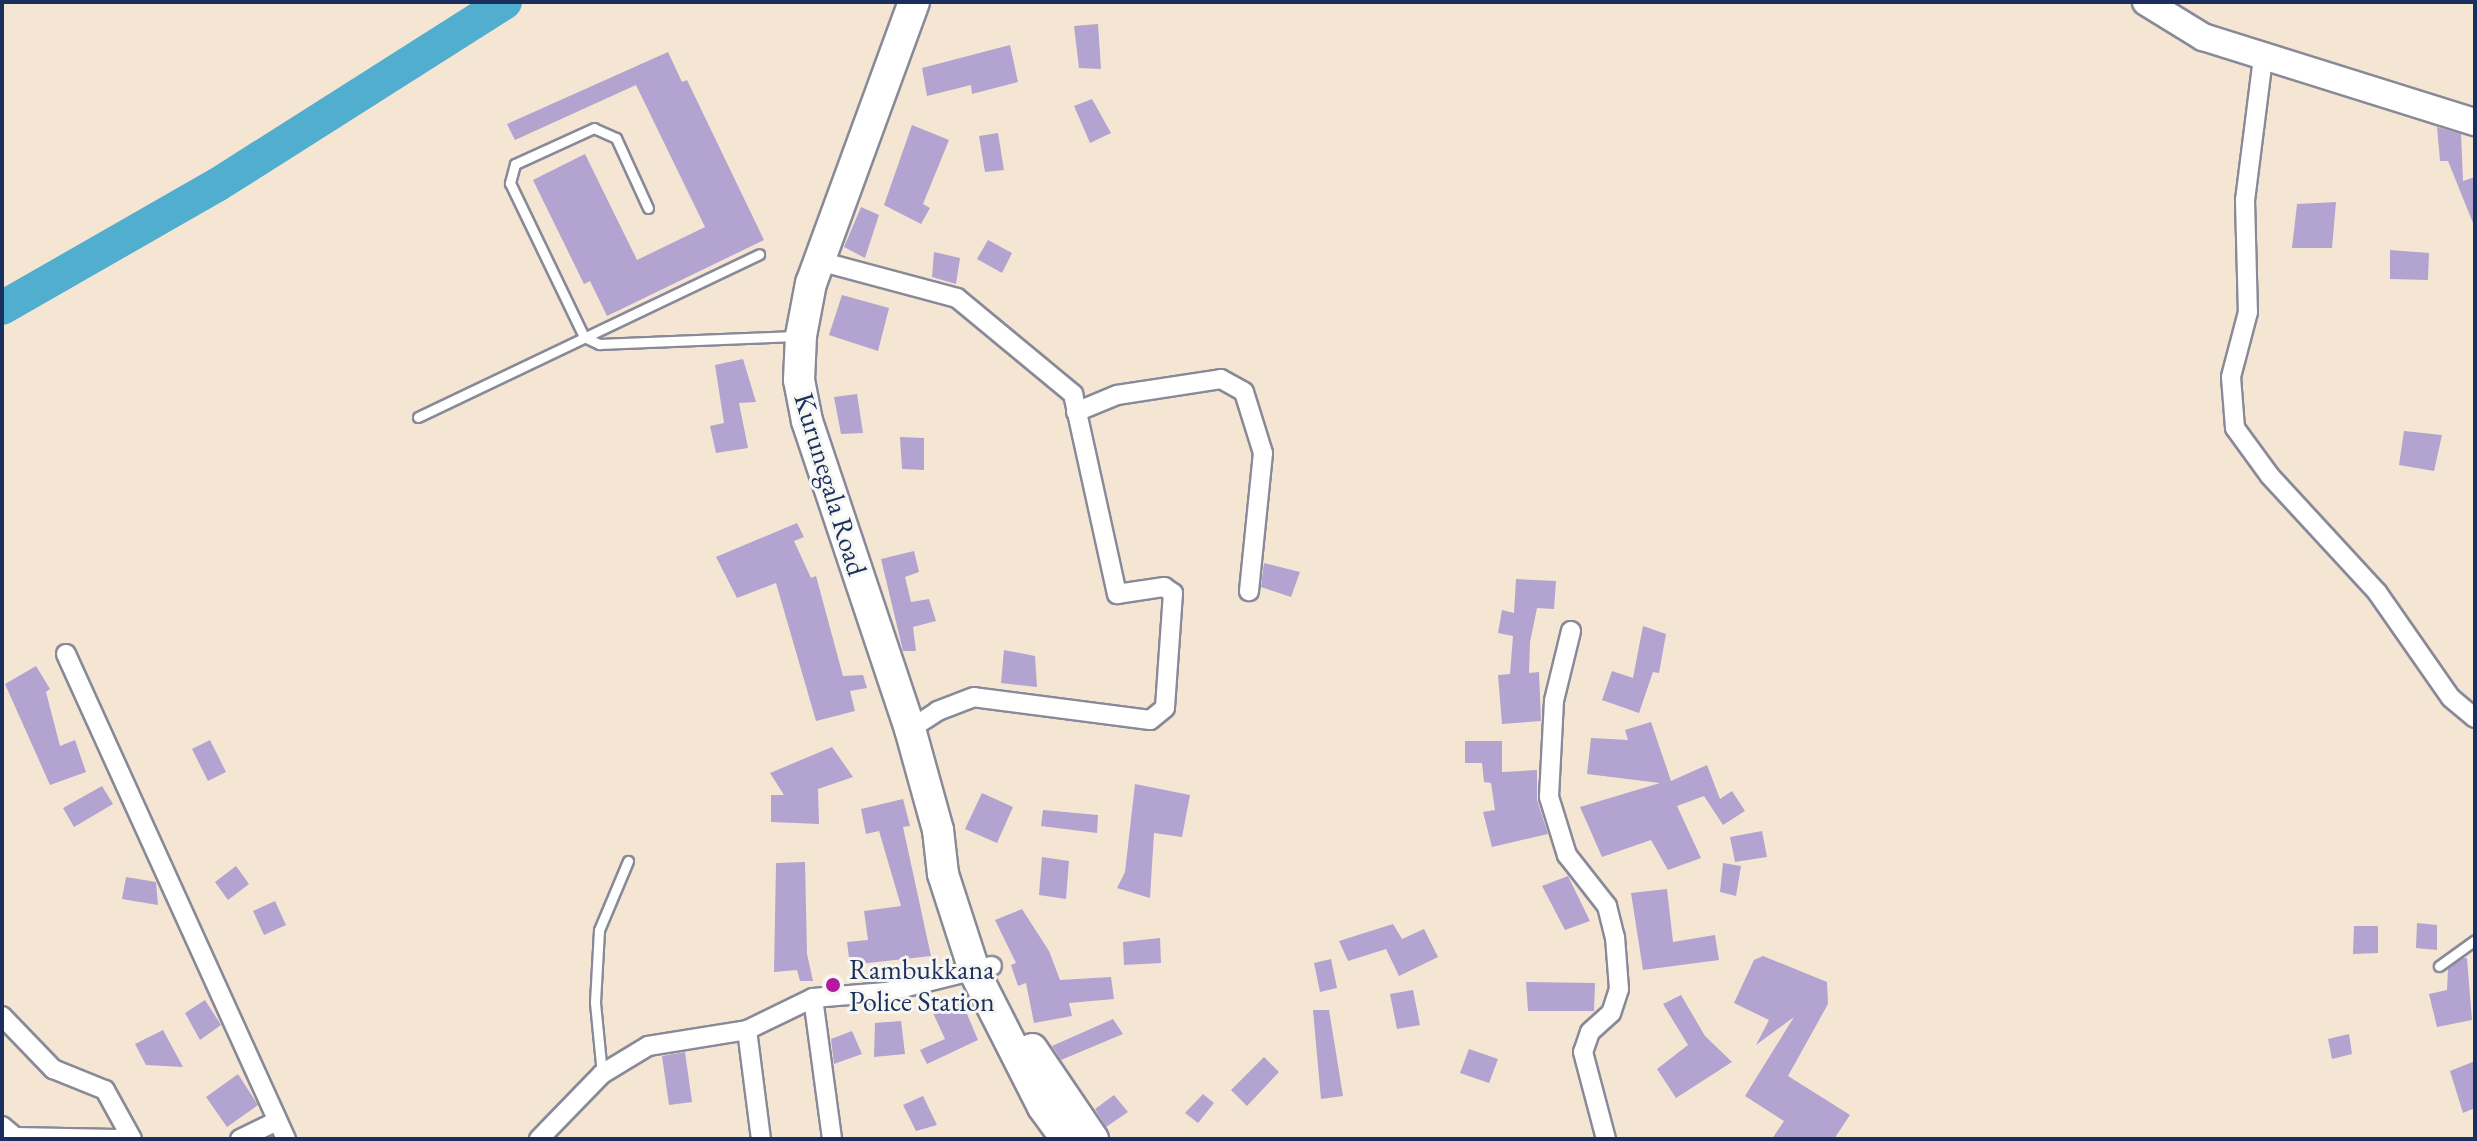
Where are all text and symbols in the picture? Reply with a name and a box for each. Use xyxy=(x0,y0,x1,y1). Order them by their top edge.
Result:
street label: Kurunegala Road xyxy=(787,389,875,579)
place label: Rambukkana Police Station xyxy=(849,952,995,1018)
marker: Rambukkana Police Station xyxy=(824,976,842,994)

